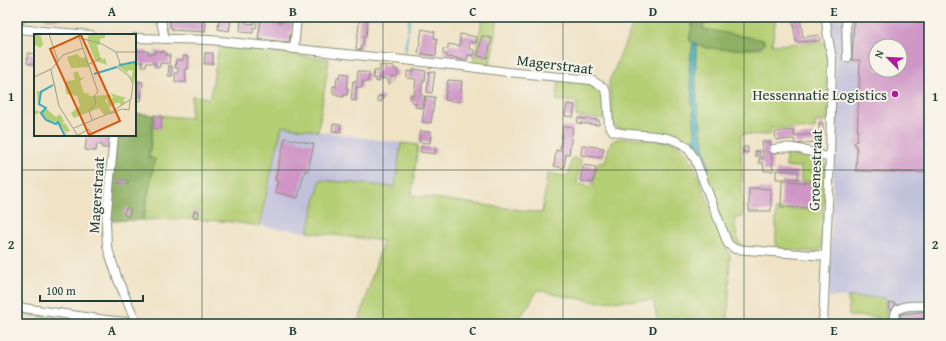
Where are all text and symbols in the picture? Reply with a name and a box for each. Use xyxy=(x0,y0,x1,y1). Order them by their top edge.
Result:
text: A xyxy=(108,2,117,21)
text: B xyxy=(289,2,297,21)
text: C xyxy=(469,2,477,21)
text: D xyxy=(649,2,657,21)
text: E xyxy=(831,2,838,21)
inset map xyxy=(34,34,136,136)
north arrow xyxy=(868,38,908,78)
text: N xyxy=(870,47,888,61)
street label: Magerstraat xyxy=(516,49,595,79)
place label: Hessennatie Logistics xyxy=(753,84,887,105)
text: 1 xyxy=(8,87,14,106)
text: 1 xyxy=(932,87,938,106)
marker: Hessennatie Logistics xyxy=(890,89,900,99)
street label: Groenestraat xyxy=(803,128,827,211)
street label: Magerstraat xyxy=(83,155,109,234)
text: 2 xyxy=(8,235,15,254)
text: 2 xyxy=(932,235,939,254)
scale bar xyxy=(40,277,143,303)
text: 100 m xyxy=(46,282,76,299)
text: A xyxy=(108,321,117,340)
text: B xyxy=(289,321,297,340)
text: C xyxy=(469,321,477,340)
text: D xyxy=(649,321,657,340)
text: E xyxy=(831,321,838,340)

